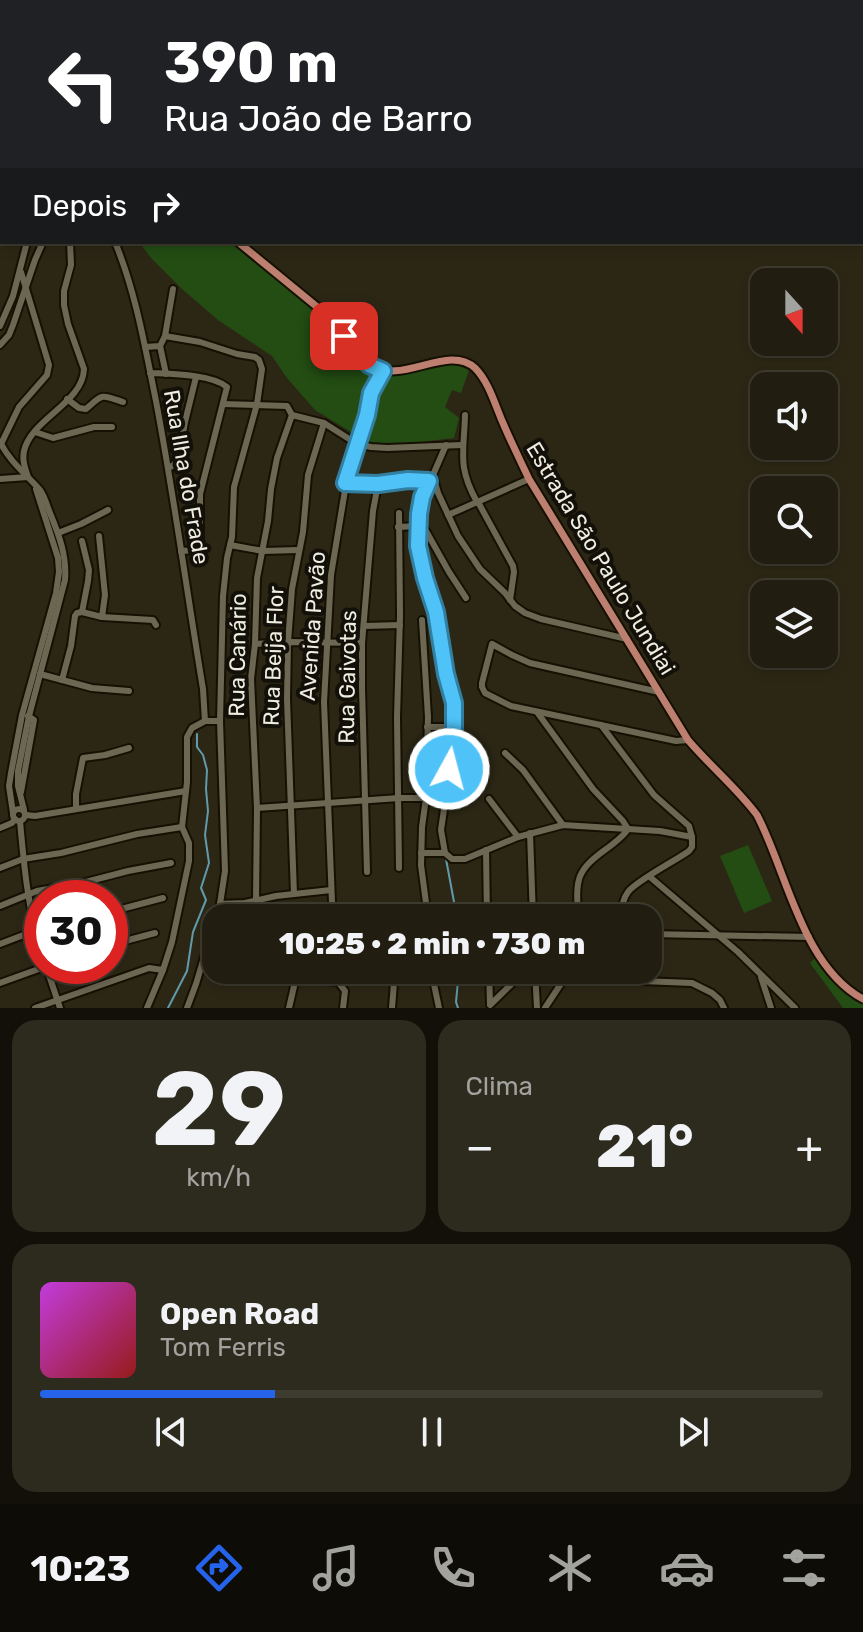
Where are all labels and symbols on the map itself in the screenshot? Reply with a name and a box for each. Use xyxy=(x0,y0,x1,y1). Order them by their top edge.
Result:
north arrow xyxy=(750,268,838,356)
pin xyxy=(310,302,378,370)
street label: Rua Ilha do Frade xyxy=(158,388,215,567)
street label: Estrada São Paulo Jundiai xyxy=(520,437,681,680)
street label: Avenida Pavão xyxy=(294,550,331,702)
street label: Rua Beija Flor xyxy=(258,585,289,726)
street label: Rua Canário xyxy=(223,593,252,717)
street label: Rua Gaivotas xyxy=(333,610,362,744)
position arrow xyxy=(407,727,491,811)
speed limit sign: 30 xyxy=(24,880,128,984)

